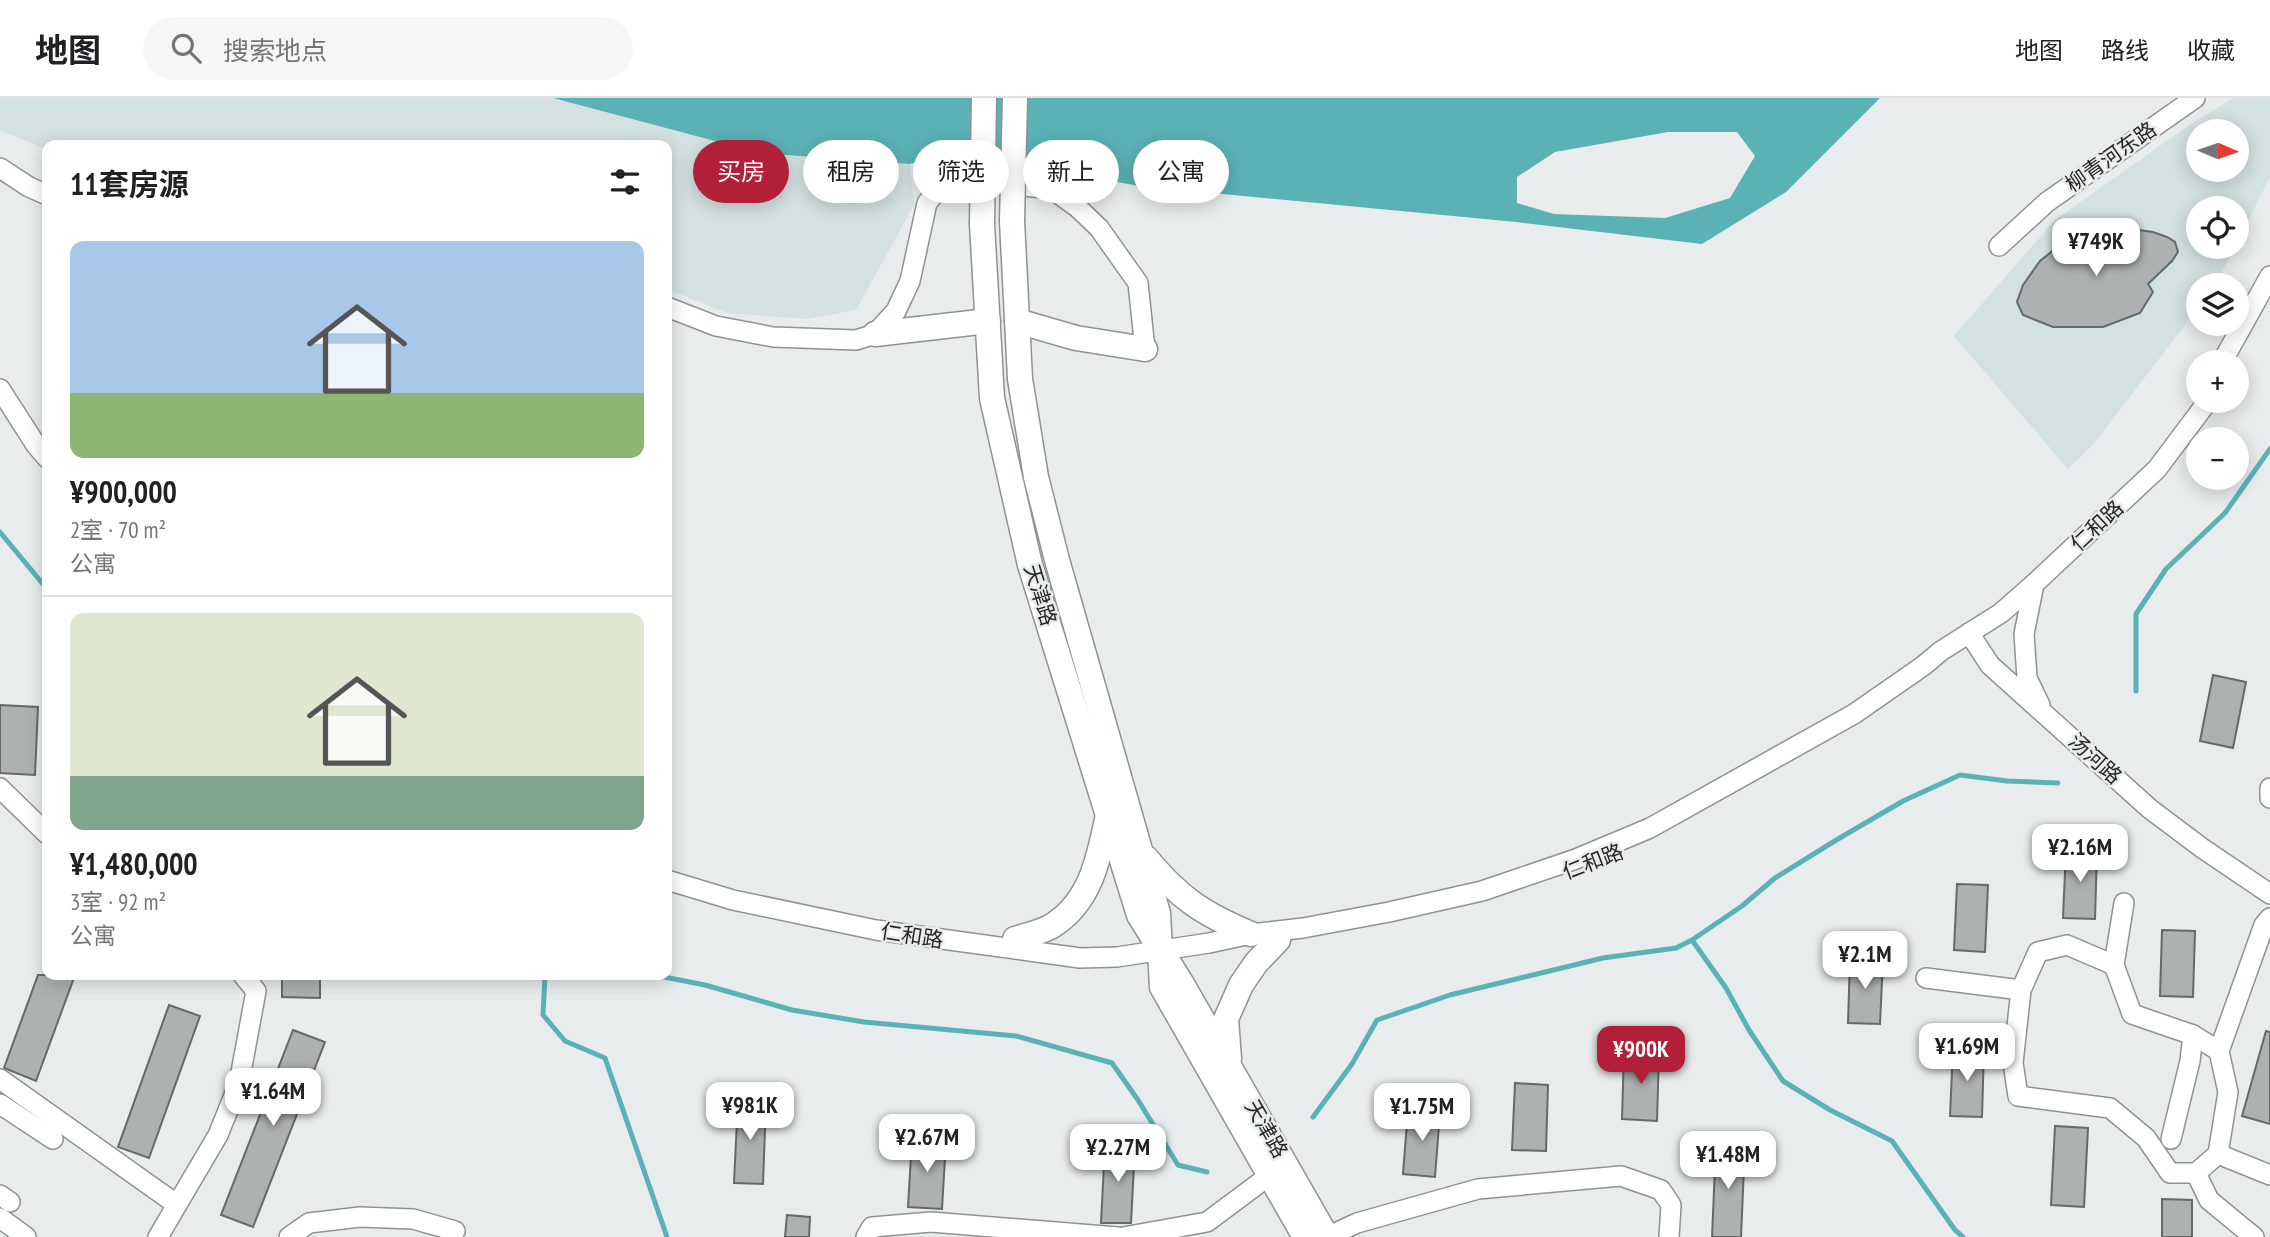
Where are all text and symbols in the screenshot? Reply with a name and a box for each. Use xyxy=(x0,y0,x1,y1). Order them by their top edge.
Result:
search box xyxy=(143,17,633,80)
text: 地图 xyxy=(35,28,101,71)
icon: search xyxy=(167,29,205,67)
text: 搜索地点 xyxy=(223,34,327,67)
text: 地图 xyxy=(2015,35,2063,66)
text: 路线 xyxy=(2101,35,2149,66)
text: 收藏 xyxy=(2187,35,2235,66)
street label: 柳青河东路 xyxy=(2060,115,2161,198)
north arrow xyxy=(2186,119,2249,182)
map controls xyxy=(2186,119,2249,490)
chip: 买房 xyxy=(693,140,789,203)
chip: 租房 xyxy=(803,140,899,203)
chip: 筛选 xyxy=(913,140,1009,203)
chip: 新上 xyxy=(1023,140,1119,203)
chip: 公寓 xyxy=(1133,140,1229,203)
icon: filters xyxy=(606,163,644,201)
text: 11套房源 xyxy=(70,164,189,203)
button: locate xyxy=(2186,196,2249,259)
pin: ¥749K xyxy=(2047,218,2145,278)
text: ¥749K xyxy=(2068,226,2124,255)
button: layers xyxy=(2186,273,2249,336)
icon: home xyxy=(294,286,420,412)
button: + xyxy=(2186,350,2249,413)
button: − xyxy=(2186,427,2249,490)
text: ¥900,000 xyxy=(70,472,177,511)
street label: 仁和路 xyxy=(2064,494,2129,557)
text: 2室 · 70 m² xyxy=(70,515,166,544)
text: 公寓 xyxy=(70,549,116,578)
street label: 天津路 xyxy=(1018,561,1063,629)
icon: home xyxy=(294,658,420,784)
street label: 汤河路 xyxy=(2063,728,2128,790)
pin: ¥2.16M xyxy=(2023,824,2137,884)
text: ¥2.16M xyxy=(2048,832,2112,861)
street label: 仁和路 xyxy=(1559,838,1627,885)
text: ¥1,480,000 xyxy=(70,844,198,883)
text: 3室 · 92 m² xyxy=(70,887,166,916)
street label: 仁和路 xyxy=(879,917,945,954)
text: 公寓 xyxy=(70,921,116,950)
pin: ¥2.1M xyxy=(1816,932,1914,991)
text: ¥2.1M xyxy=(1838,939,1892,968)
pin: ¥1.69M xyxy=(1910,1024,2024,1083)
pin: ¥900K xyxy=(1592,1026,1690,1086)
text: ¥1.69M xyxy=(1935,1031,1999,1060)
text: ¥900K xyxy=(1613,1034,1669,1063)
pin: ¥1.64M xyxy=(216,1068,330,1128)
text: ¥1.64M xyxy=(241,1076,305,1105)
pin: ¥981K xyxy=(701,1082,799,1142)
pin: ¥1.75M xyxy=(1365,1084,1479,1143)
text: ¥981K xyxy=(722,1090,778,1119)
text: ¥1.75M xyxy=(1390,1091,1454,1120)
street label: 天津路 xyxy=(1239,1095,1294,1163)
pin: ¥2.67M xyxy=(870,1114,984,1174)
text: ¥2.67M xyxy=(895,1122,959,1151)
pin: ¥2.27M xyxy=(1061,1124,1175,1184)
text: ¥2.27M xyxy=(1086,1132,1150,1161)
pin: ¥1.48M xyxy=(1671,1132,1785,1191)
text: ¥1.48M xyxy=(1696,1139,1760,1168)

